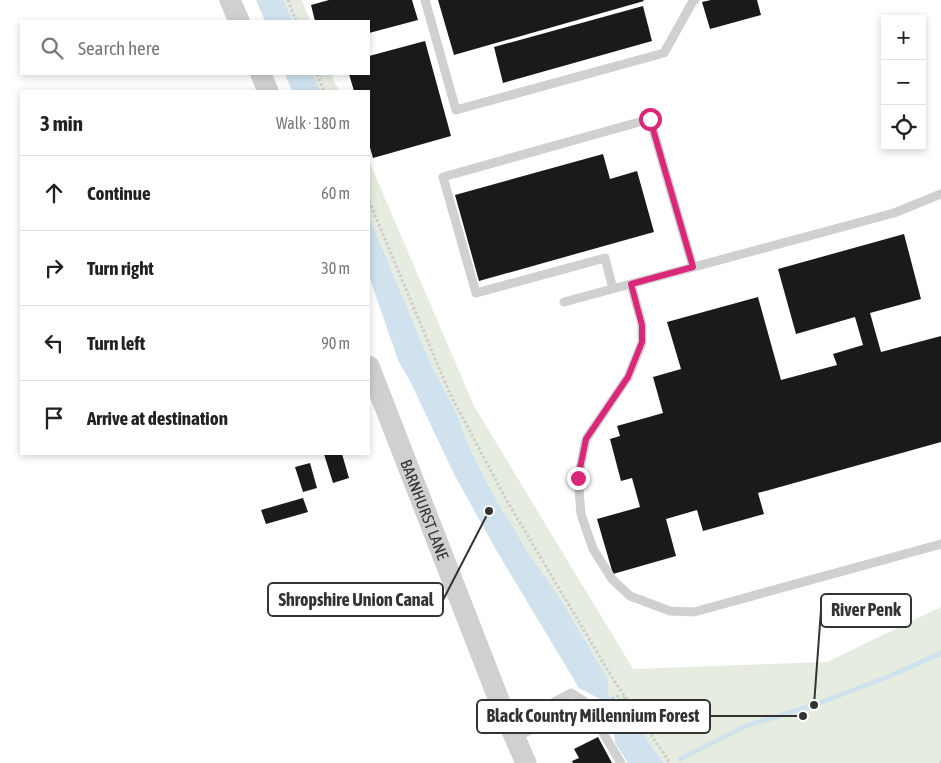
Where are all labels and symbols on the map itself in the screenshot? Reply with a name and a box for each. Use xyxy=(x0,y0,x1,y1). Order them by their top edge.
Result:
route start xyxy=(639,108,662,131)
street label: BARNHURST LANE xyxy=(397,457,452,562)
route end xyxy=(567,467,590,490)
callout: Shropshire Union Canal xyxy=(268,583,443,616)
text: Shropshire Union Canal xyxy=(278,589,434,610)
callout: River Penk xyxy=(821,594,911,627)
text: River Penk xyxy=(831,599,902,620)
callout: Black Country Millennium Forest xyxy=(477,700,710,733)
text: Black Country Millennium Forest xyxy=(487,705,700,726)

